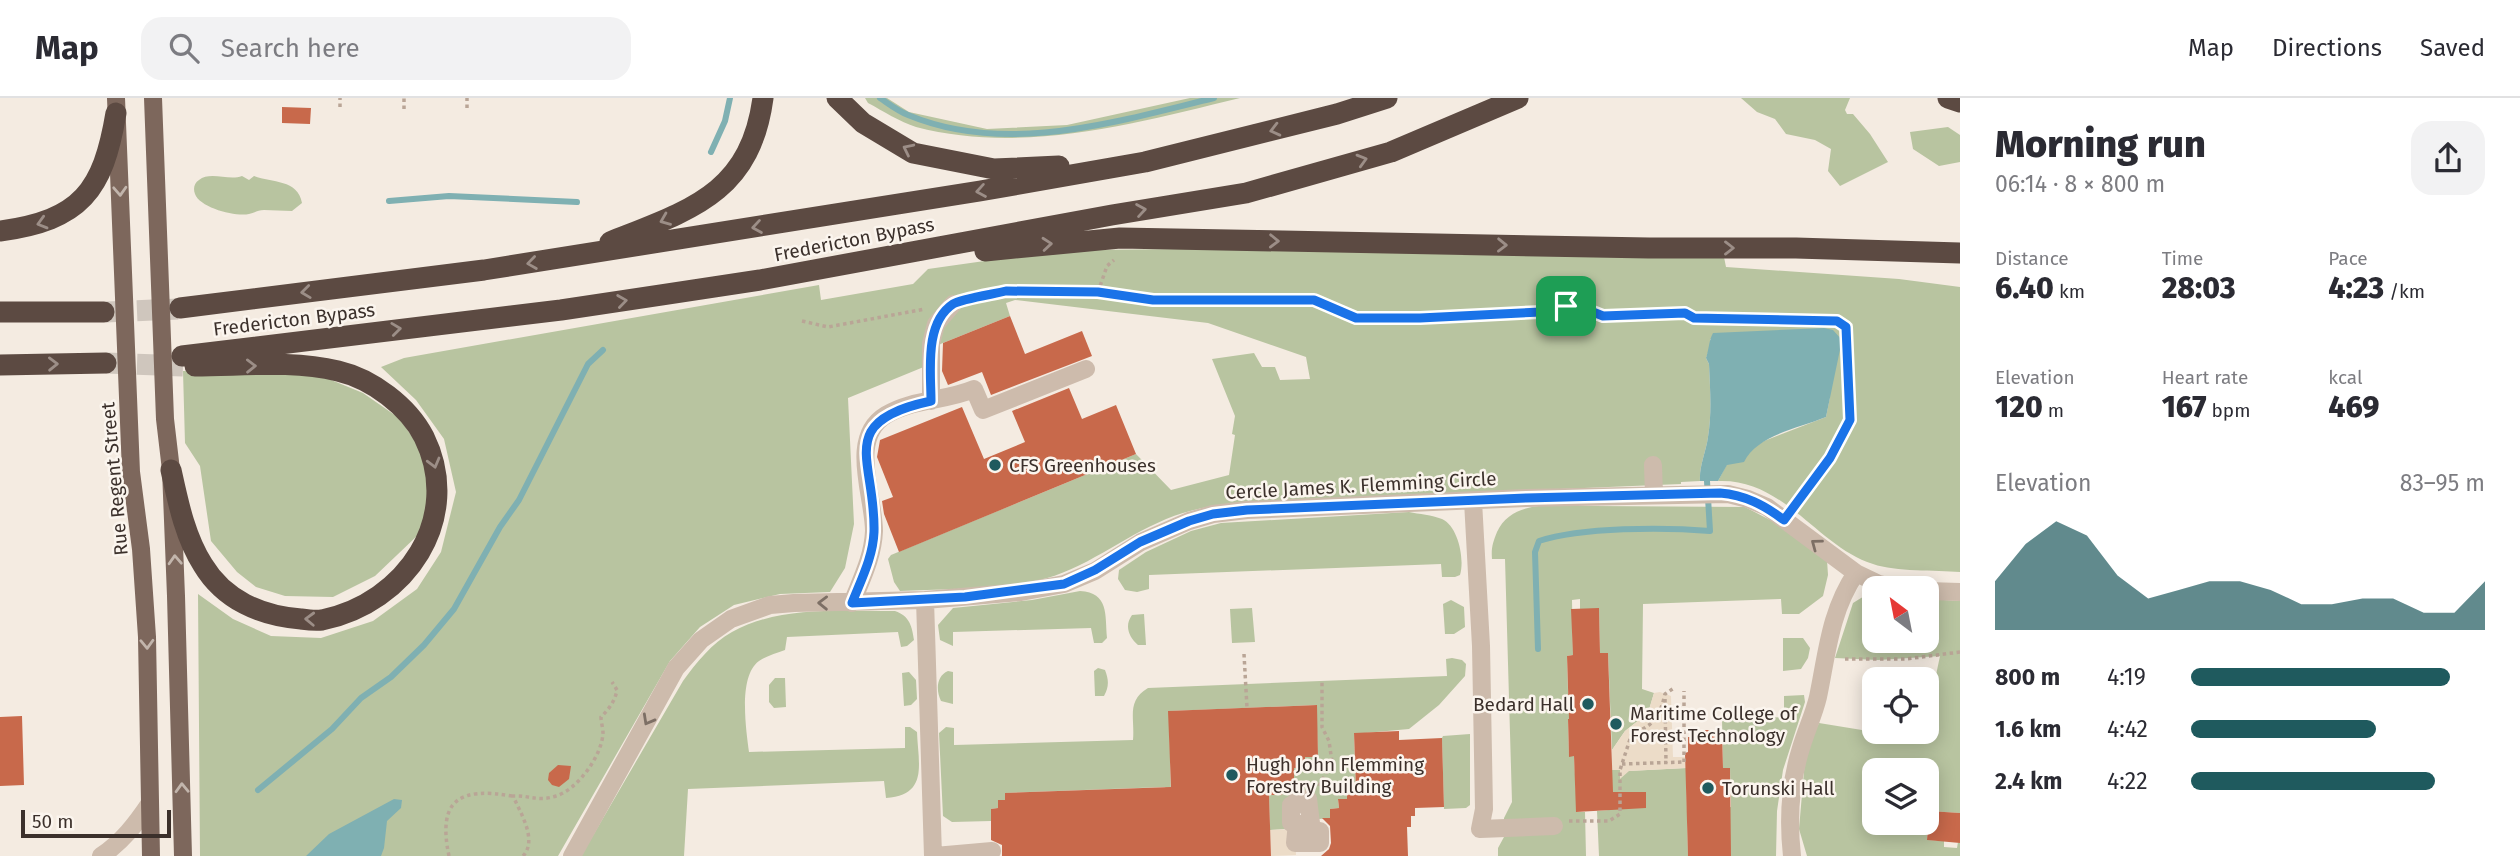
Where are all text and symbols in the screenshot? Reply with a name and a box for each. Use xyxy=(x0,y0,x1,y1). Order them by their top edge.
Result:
search box xyxy=(141,17,631,80)
text: Map xyxy=(35,28,99,68)
icon: search xyxy=(165,29,203,67)
text: Search here xyxy=(221,33,360,64)
text: Map xyxy=(2188,34,2234,62)
text: Directions xyxy=(2272,34,2382,62)
text: Saved xyxy=(2420,34,2485,62)
text: Morning run xyxy=(1995,121,2206,167)
button: share xyxy=(2411,121,2485,195)
one-way arrow xyxy=(1269,122,1281,136)
one-way arrow xyxy=(903,143,915,157)
one-way arrow xyxy=(1356,154,1368,168)
text: 06:14 · 8 × 800 m xyxy=(1995,170,2165,198)
one-way arrow xyxy=(975,183,987,198)
one-way arrow xyxy=(113,185,128,196)
one-way arrow xyxy=(1135,203,1147,218)
one-way arrow xyxy=(660,211,672,225)
street label: Fredericton Bypass xyxy=(772,213,936,266)
one-way arrow xyxy=(36,214,48,229)
one-way arrow xyxy=(751,219,763,234)
one-way arrow xyxy=(1269,233,1280,249)
one-way arrow xyxy=(1042,237,1053,252)
one-way arrow xyxy=(1497,237,1507,253)
one-way arrow xyxy=(1724,240,1735,256)
text: Distance xyxy=(1995,247,2069,270)
text: Time xyxy=(2162,247,2203,270)
text: Pace xyxy=(2328,247,2368,270)
one-way arrow xyxy=(526,255,538,270)
text: 6.40 xyxy=(1995,270,2054,306)
text: 28:03 xyxy=(2162,270,2236,306)
text: 4:23 xyxy=(2328,270,2384,306)
pin xyxy=(1536,276,1596,336)
text: km xyxy=(2054,280,2085,303)
text: /km xyxy=(2384,280,2425,303)
one-way arrow xyxy=(301,285,312,300)
icon: arrive xyxy=(1547,287,1585,325)
one-way arrow xyxy=(616,293,627,308)
street label: Fredericton Bypass xyxy=(212,298,376,341)
one-way arrow xyxy=(390,321,402,336)
one-way arrow xyxy=(48,356,59,372)
one-way arrow xyxy=(246,358,257,374)
text: Elevation xyxy=(1995,366,2075,389)
text: Heart rate xyxy=(2162,366,2248,389)
text: kcal xyxy=(2328,366,2363,389)
text: 120 xyxy=(1995,389,2043,425)
text: 167 xyxy=(2162,389,2207,425)
text: 469 xyxy=(2328,389,2379,425)
text: m xyxy=(2043,399,2064,422)
text: bpm xyxy=(2207,399,2250,422)
street label: Rue Regent Street xyxy=(96,401,133,557)
place label: CFS Greenhouses xyxy=(1009,454,1156,477)
one-way arrow xyxy=(426,457,440,469)
marker: CFS Greenhouses xyxy=(987,457,1003,473)
street label: Cercle James K. Flemming Circle xyxy=(1225,467,1497,504)
text: Elevation xyxy=(1995,469,2091,497)
text: 83–95 m xyxy=(2400,469,2485,497)
one-way arrow xyxy=(1812,540,1824,553)
one-way arrow xyxy=(167,555,182,566)
north arrow xyxy=(1862,576,1939,653)
map controls xyxy=(1862,576,1939,835)
one-way arrow xyxy=(817,595,827,611)
one-way arrow xyxy=(304,612,315,627)
one-way arrow xyxy=(140,639,155,650)
text: 800 m xyxy=(1995,663,2060,691)
text: 4:19 xyxy=(2107,663,2146,691)
button: locate xyxy=(1862,667,1939,744)
place label: Bedard Hall xyxy=(1473,693,1574,716)
marker: Bedard Hall xyxy=(1580,696,1596,712)
place label: Maritime College of Forest Technology xyxy=(1630,702,1799,747)
one-way arrow xyxy=(642,713,656,725)
text: 1.6 km xyxy=(1995,715,2062,743)
text: 4:42 xyxy=(2107,715,2148,743)
marker: Maritime College of Forest Technology xyxy=(1608,716,1624,732)
place label: Hugh John Flemming Forestry Building xyxy=(1246,753,1424,798)
button: layers xyxy=(1862,758,1939,835)
marker: Hugh John Flemming Forestry Building xyxy=(1224,767,1240,783)
text: 2.4 km xyxy=(1995,767,2062,795)
text: 4:22 xyxy=(2107,767,2148,795)
place label: Torunski Hall xyxy=(1722,777,1835,800)
marker: Torunski Hall xyxy=(1700,780,1716,796)
one-way arrow xyxy=(175,782,190,793)
scale bar xyxy=(21,807,172,839)
text: 50 m xyxy=(32,810,73,833)

